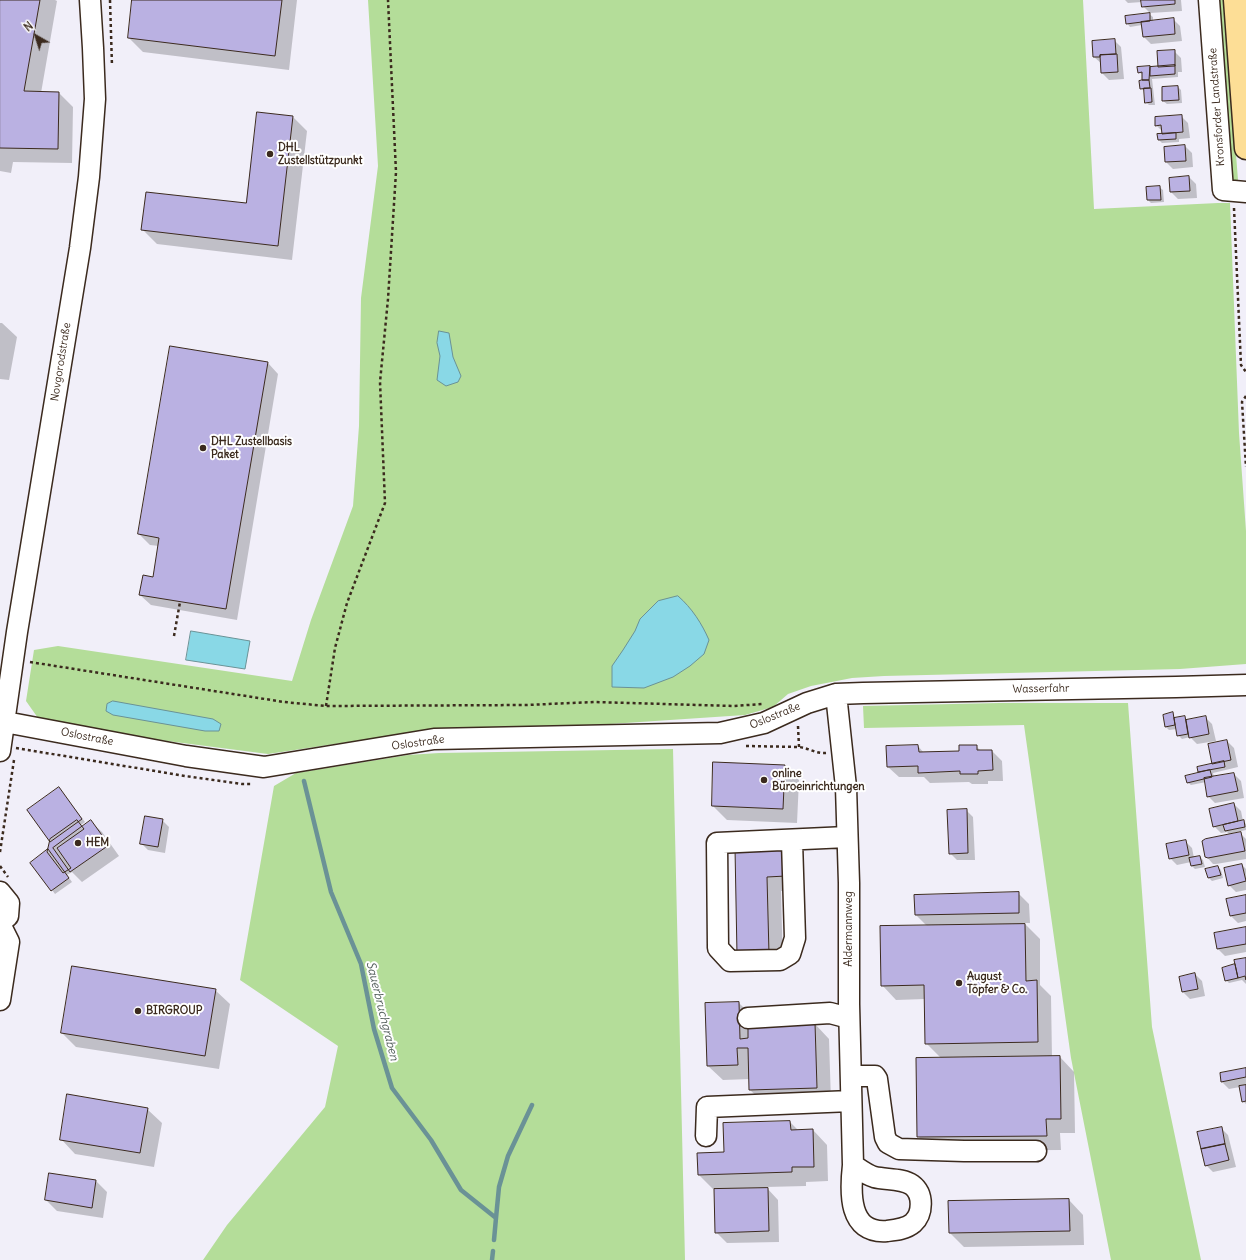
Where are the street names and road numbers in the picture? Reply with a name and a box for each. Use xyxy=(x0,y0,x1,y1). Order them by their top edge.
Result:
street label: Kronsforder Landstraße xyxy=(1206,47,1228,167)
street label: Novgorodstraße xyxy=(48,322,74,402)
street label: Wasserfahr xyxy=(1012,682,1070,696)
street label: Oslostraße xyxy=(748,700,802,732)
street label: Oslostraße xyxy=(60,725,114,749)
street label: Oslostraße xyxy=(391,733,445,753)
street label: Aldermannweg xyxy=(842,891,856,967)

